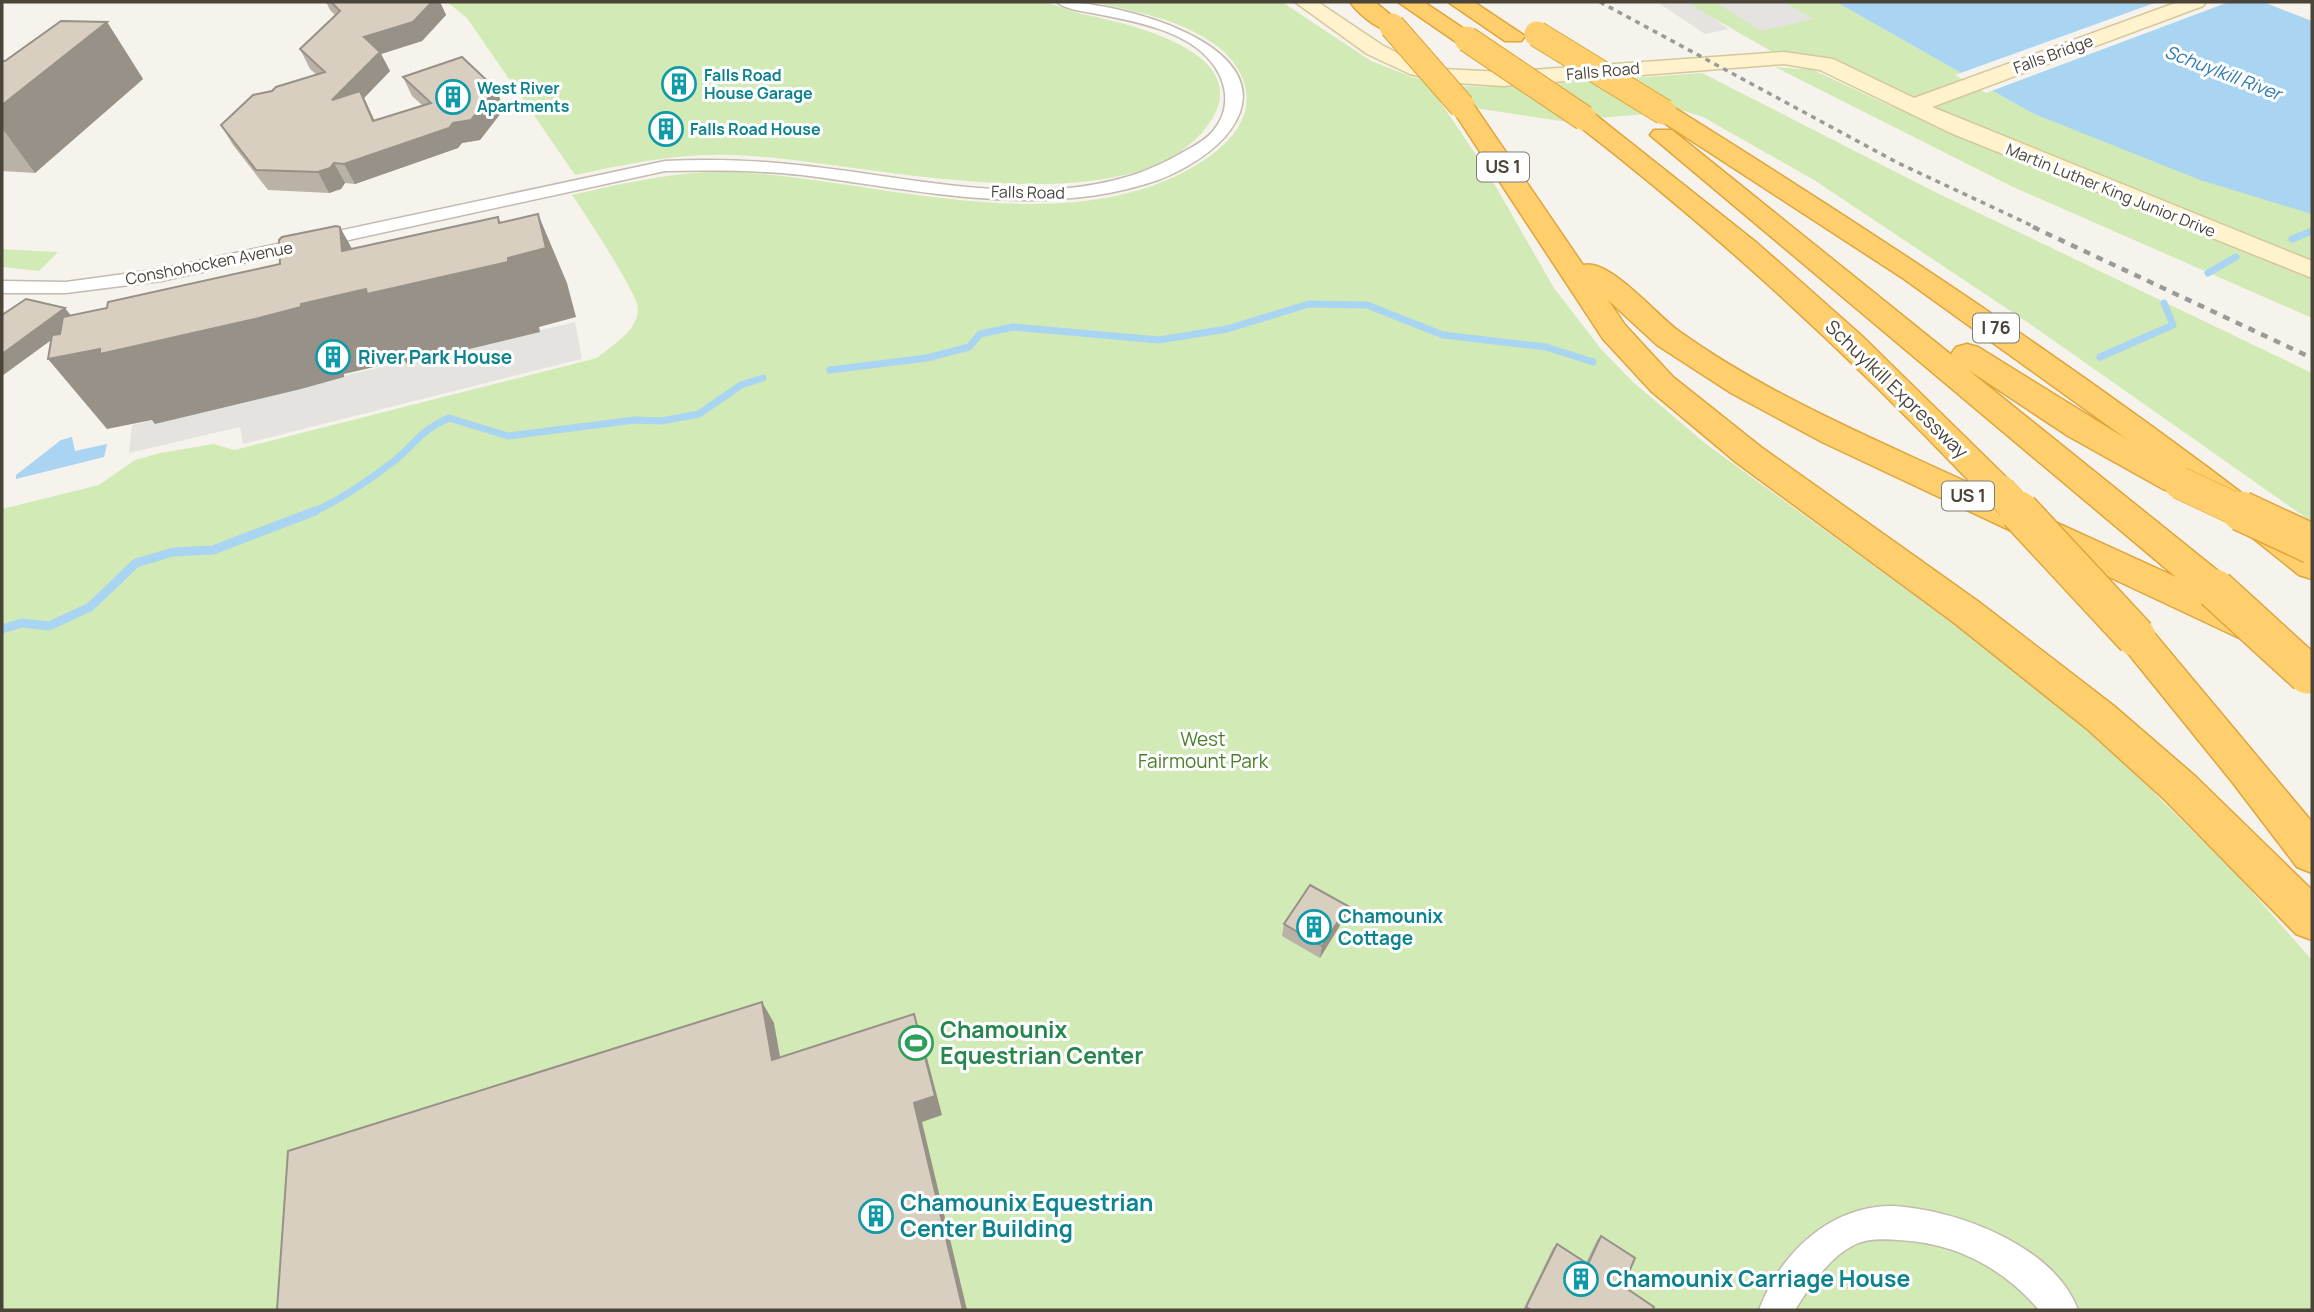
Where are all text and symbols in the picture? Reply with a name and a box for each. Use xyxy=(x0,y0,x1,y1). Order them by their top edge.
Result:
street label: Falls Bridge xyxy=(2010,29,2096,79)
water label: Schuylkill River xyxy=(2162,39,2287,106)
street label: Falls Road xyxy=(1565,57,1641,85)
place label: Falls Road House Garage xyxy=(704,64,813,104)
building icon: Falls Road House Garage xyxy=(660,65,698,103)
place label: West River Apartments xyxy=(477,77,570,117)
building icon: West River Apartments xyxy=(434,78,472,116)
building icon: Falls Road House xyxy=(647,110,685,148)
place label: Falls Road House xyxy=(690,118,821,140)
street label: Martin Luther King Junior Drive xyxy=(2003,138,2219,242)
road number: US 1 xyxy=(1477,152,1529,182)
street label: Falls Road xyxy=(991,180,1065,204)
street label: Conshohocken Avenue xyxy=(123,236,295,290)
street label: Schuylkill Expressway xyxy=(1820,314,1974,464)
road number: I 76 xyxy=(1973,314,2019,342)
building icon: River Park House xyxy=(314,338,352,376)
place label: River Park House xyxy=(358,344,512,370)
road number: US 1 xyxy=(1942,482,1994,510)
park label: West Fairmount Park xyxy=(1138,726,1269,774)
place label: Chamounix Cottage xyxy=(1338,903,1444,951)
building icon: Chamounix Cottage xyxy=(1295,908,1333,946)
place label: Chamounix Equestrian Center xyxy=(940,1013,1143,1071)
sports icon: Chamounix Equestrian Center xyxy=(897,1024,935,1062)
place label: Chamounix Equestrian Center Building xyxy=(900,1186,1153,1244)
building icon: Chamounix Equestrian Center Building xyxy=(857,1197,895,1235)
building icon: Chamounix Carriage House xyxy=(1562,1260,1600,1298)
place label: Chamounix Carriage House xyxy=(1606,1262,1910,1294)

